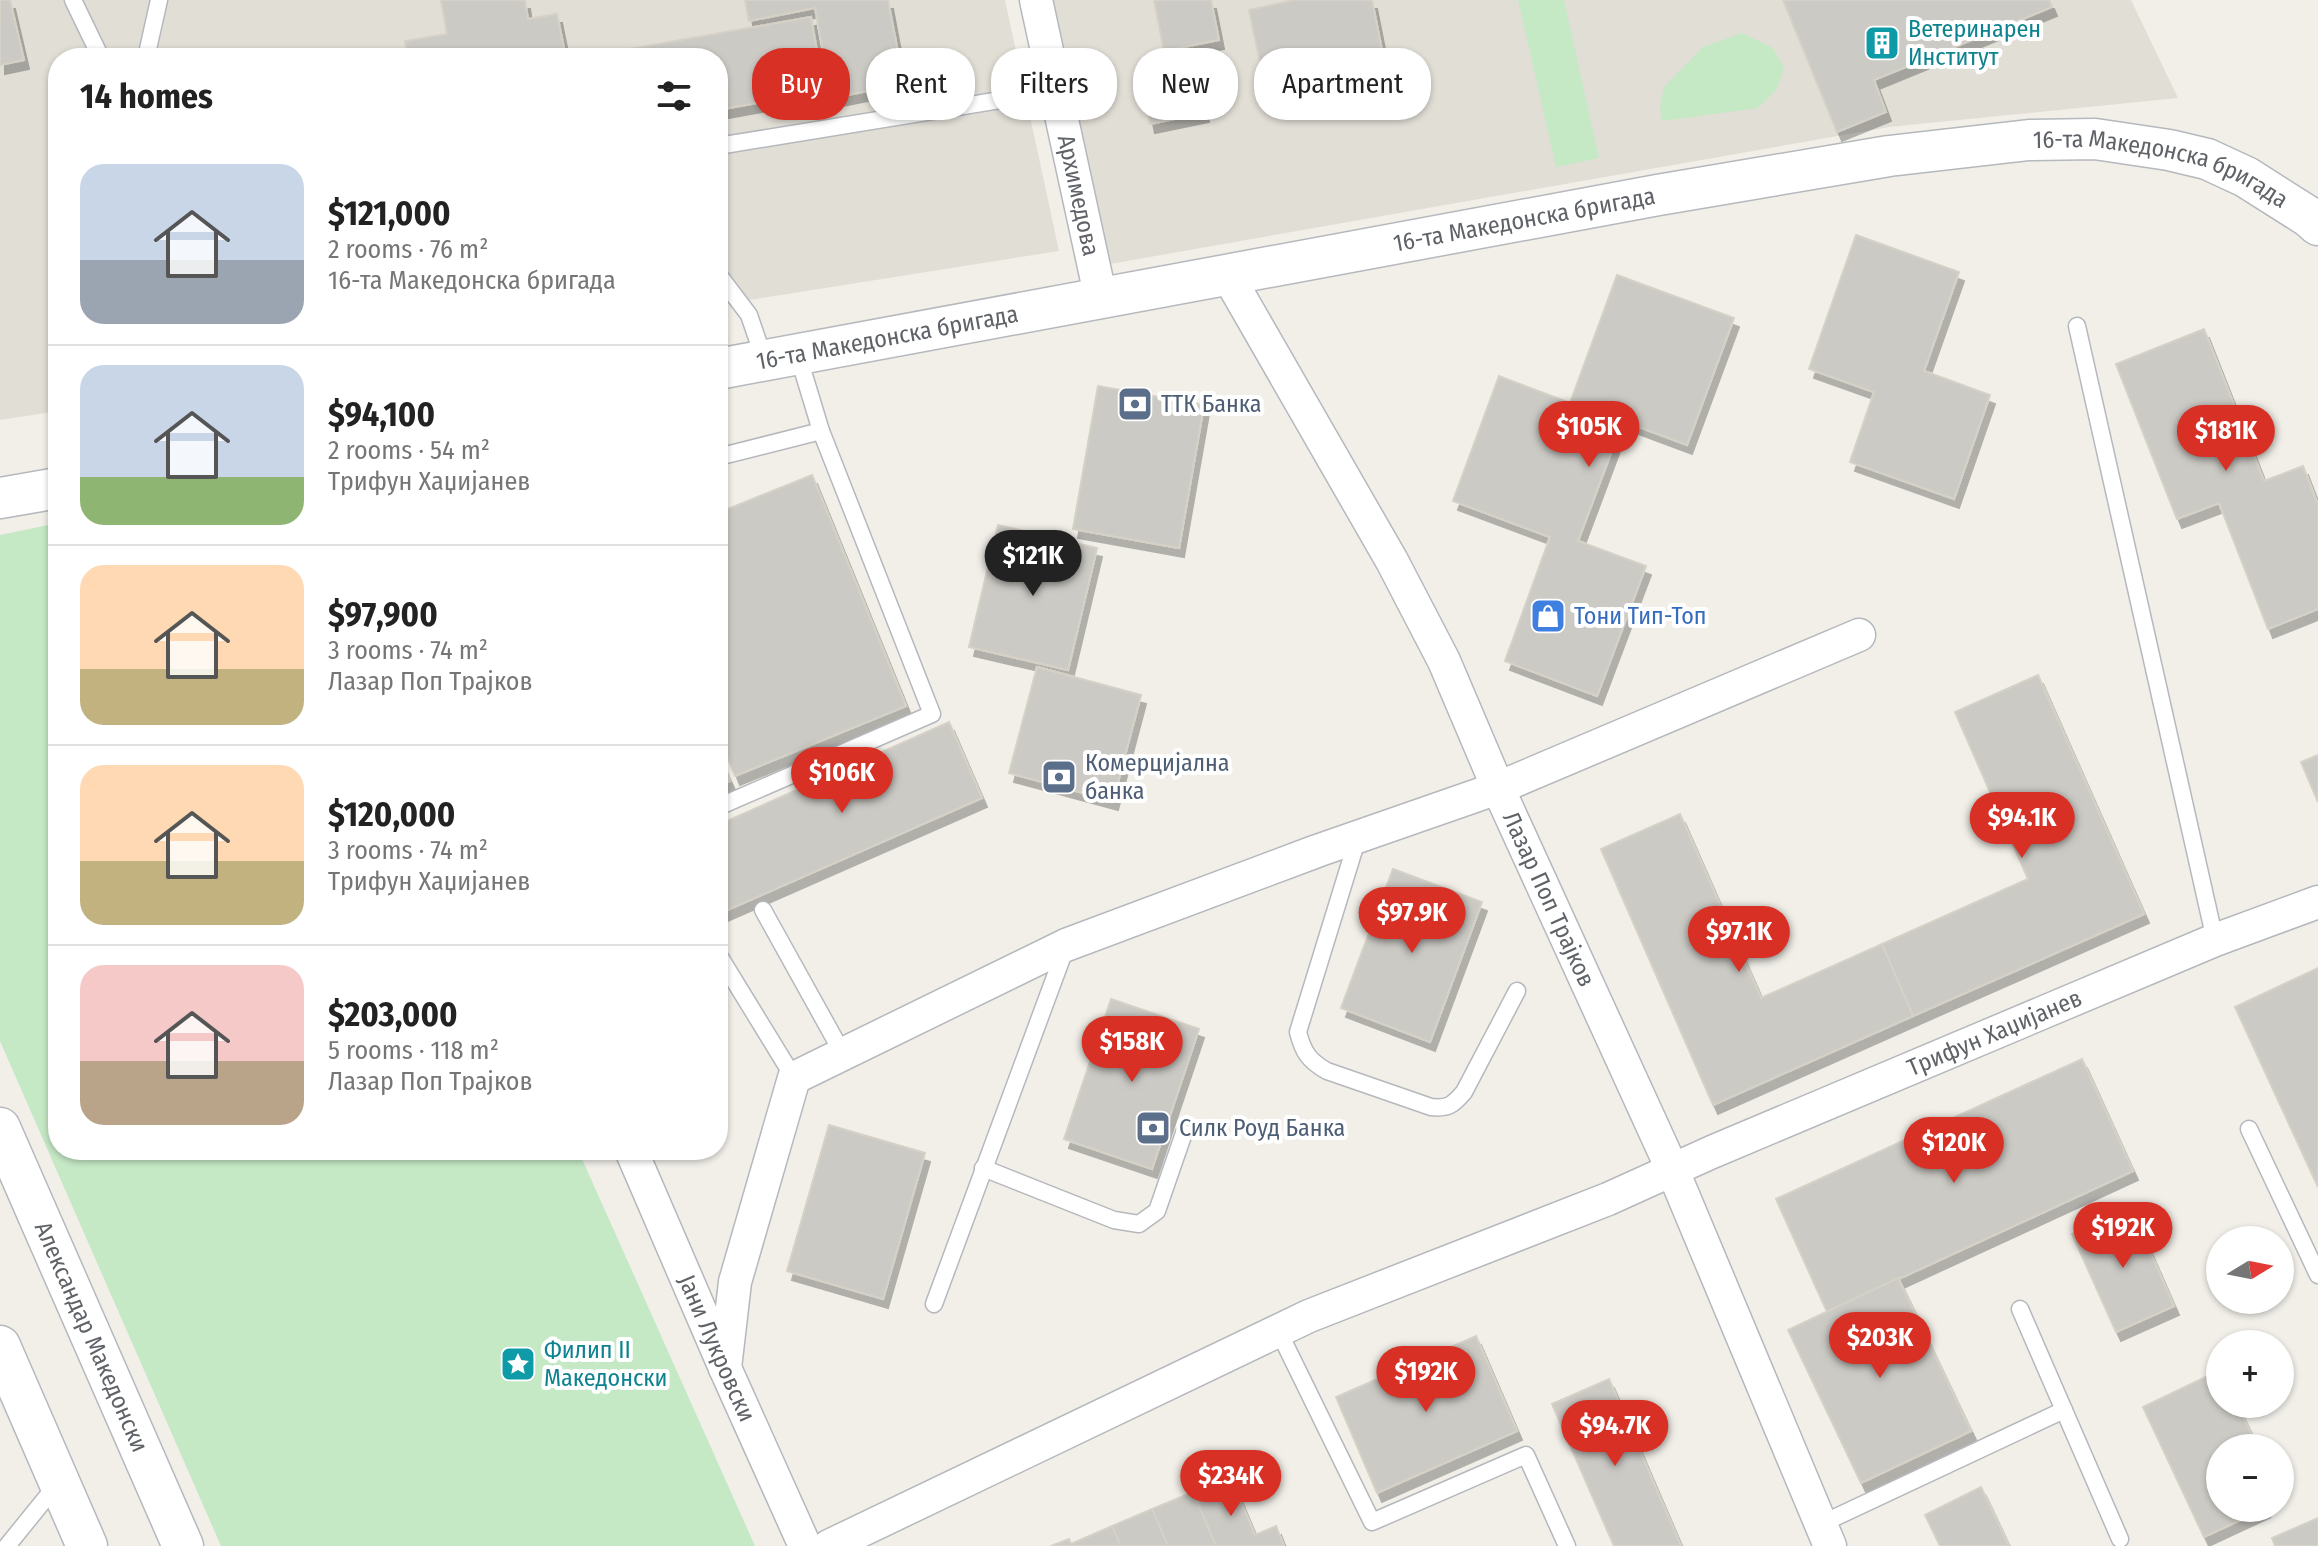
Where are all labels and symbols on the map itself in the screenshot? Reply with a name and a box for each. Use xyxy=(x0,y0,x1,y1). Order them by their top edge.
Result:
place label: Ветеринарен Институт xyxy=(1908,15,2041,71)
building icon: Ветеринарен Институт xyxy=(1863,24,1901,62)
street label: 16-та Македонска бригада xyxy=(2033,124,2293,214)
street label: Архимедова xyxy=(1052,132,1105,259)
street label: 16-та Македонска бригада xyxy=(1391,182,1658,258)
street label: 16-та Македонска бригада xyxy=(754,300,1020,376)
bank icon: ТТК Банка xyxy=(1116,385,1154,423)
place label: ТТК Банка xyxy=(1161,390,1262,418)
pin: $105K xyxy=(1533,401,1645,469)
pin: $181K xyxy=(2170,405,2282,473)
pin: $121K xyxy=(977,530,1089,598)
shop icon: Тони Тип-Топ xyxy=(1529,597,1567,635)
place label: Тони Тип-Топ xyxy=(1574,602,1707,630)
pin: $106K xyxy=(786,747,898,815)
place label: Комерцијална банка xyxy=(1085,749,1230,805)
bank icon: Комерцијална банка xyxy=(1040,758,1078,796)
pin: $94.1K xyxy=(1957,792,2087,860)
street label: Лазар Поп Трајков xyxy=(1497,807,1601,991)
pin: $97.9K xyxy=(1347,887,1477,955)
pin: $97.1K xyxy=(1674,906,1804,974)
street label: Трифун Хаџијанев xyxy=(1903,984,2086,1082)
pin: $158K xyxy=(1076,1016,1188,1084)
bank icon: Силк Роуд Банка xyxy=(1134,1109,1172,1147)
place label: Силк Роуд Банка xyxy=(1179,1114,1345,1142)
pin: $120K xyxy=(1898,1117,2010,1185)
pin: $192K xyxy=(2067,1202,2179,1270)
street label: Александар Македонски xyxy=(29,1218,154,1456)
north arrow xyxy=(2206,1226,2294,1314)
street label: Јани Лукровски xyxy=(672,1270,761,1426)
pin: $203K xyxy=(1824,1312,1936,1380)
place label: Филип II Македонски xyxy=(544,1336,667,1392)
place icon: Филип II Македонски xyxy=(499,1345,537,1383)
pin: $192K xyxy=(1370,1346,1482,1414)
pin: $94.7K xyxy=(1550,1400,1680,1468)
pin: $234K xyxy=(1175,1450,1287,1518)

